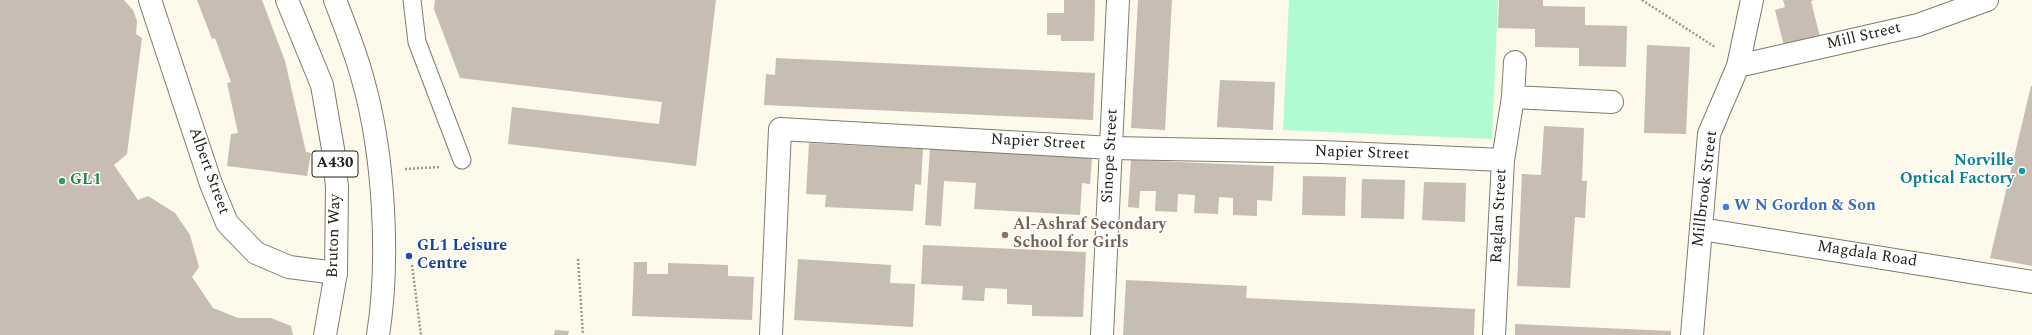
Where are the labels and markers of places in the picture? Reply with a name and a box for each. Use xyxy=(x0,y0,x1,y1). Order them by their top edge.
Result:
place label: Norville Optical Factory xyxy=(1900,152,2014,190)
marker: Norville Optical Factory xyxy=(2017,166,2027,176)
place label: GL1 xyxy=(70,171,101,191)
marker: GL1 xyxy=(57,176,67,186)
place label: W N Gordon & Son xyxy=(1734,197,1876,217)
marker: W N Gordon & Son xyxy=(1721,202,1731,212)
place label: Al-Ashraf Secondary School for Girls xyxy=(1013,216,1166,254)
marker: Al-Ashraf Secondary School for Girls xyxy=(1000,230,1010,240)
place label: GL1 Leisure Centre xyxy=(417,237,507,275)
marker: GL1 Leisure Centre xyxy=(404,251,414,261)

